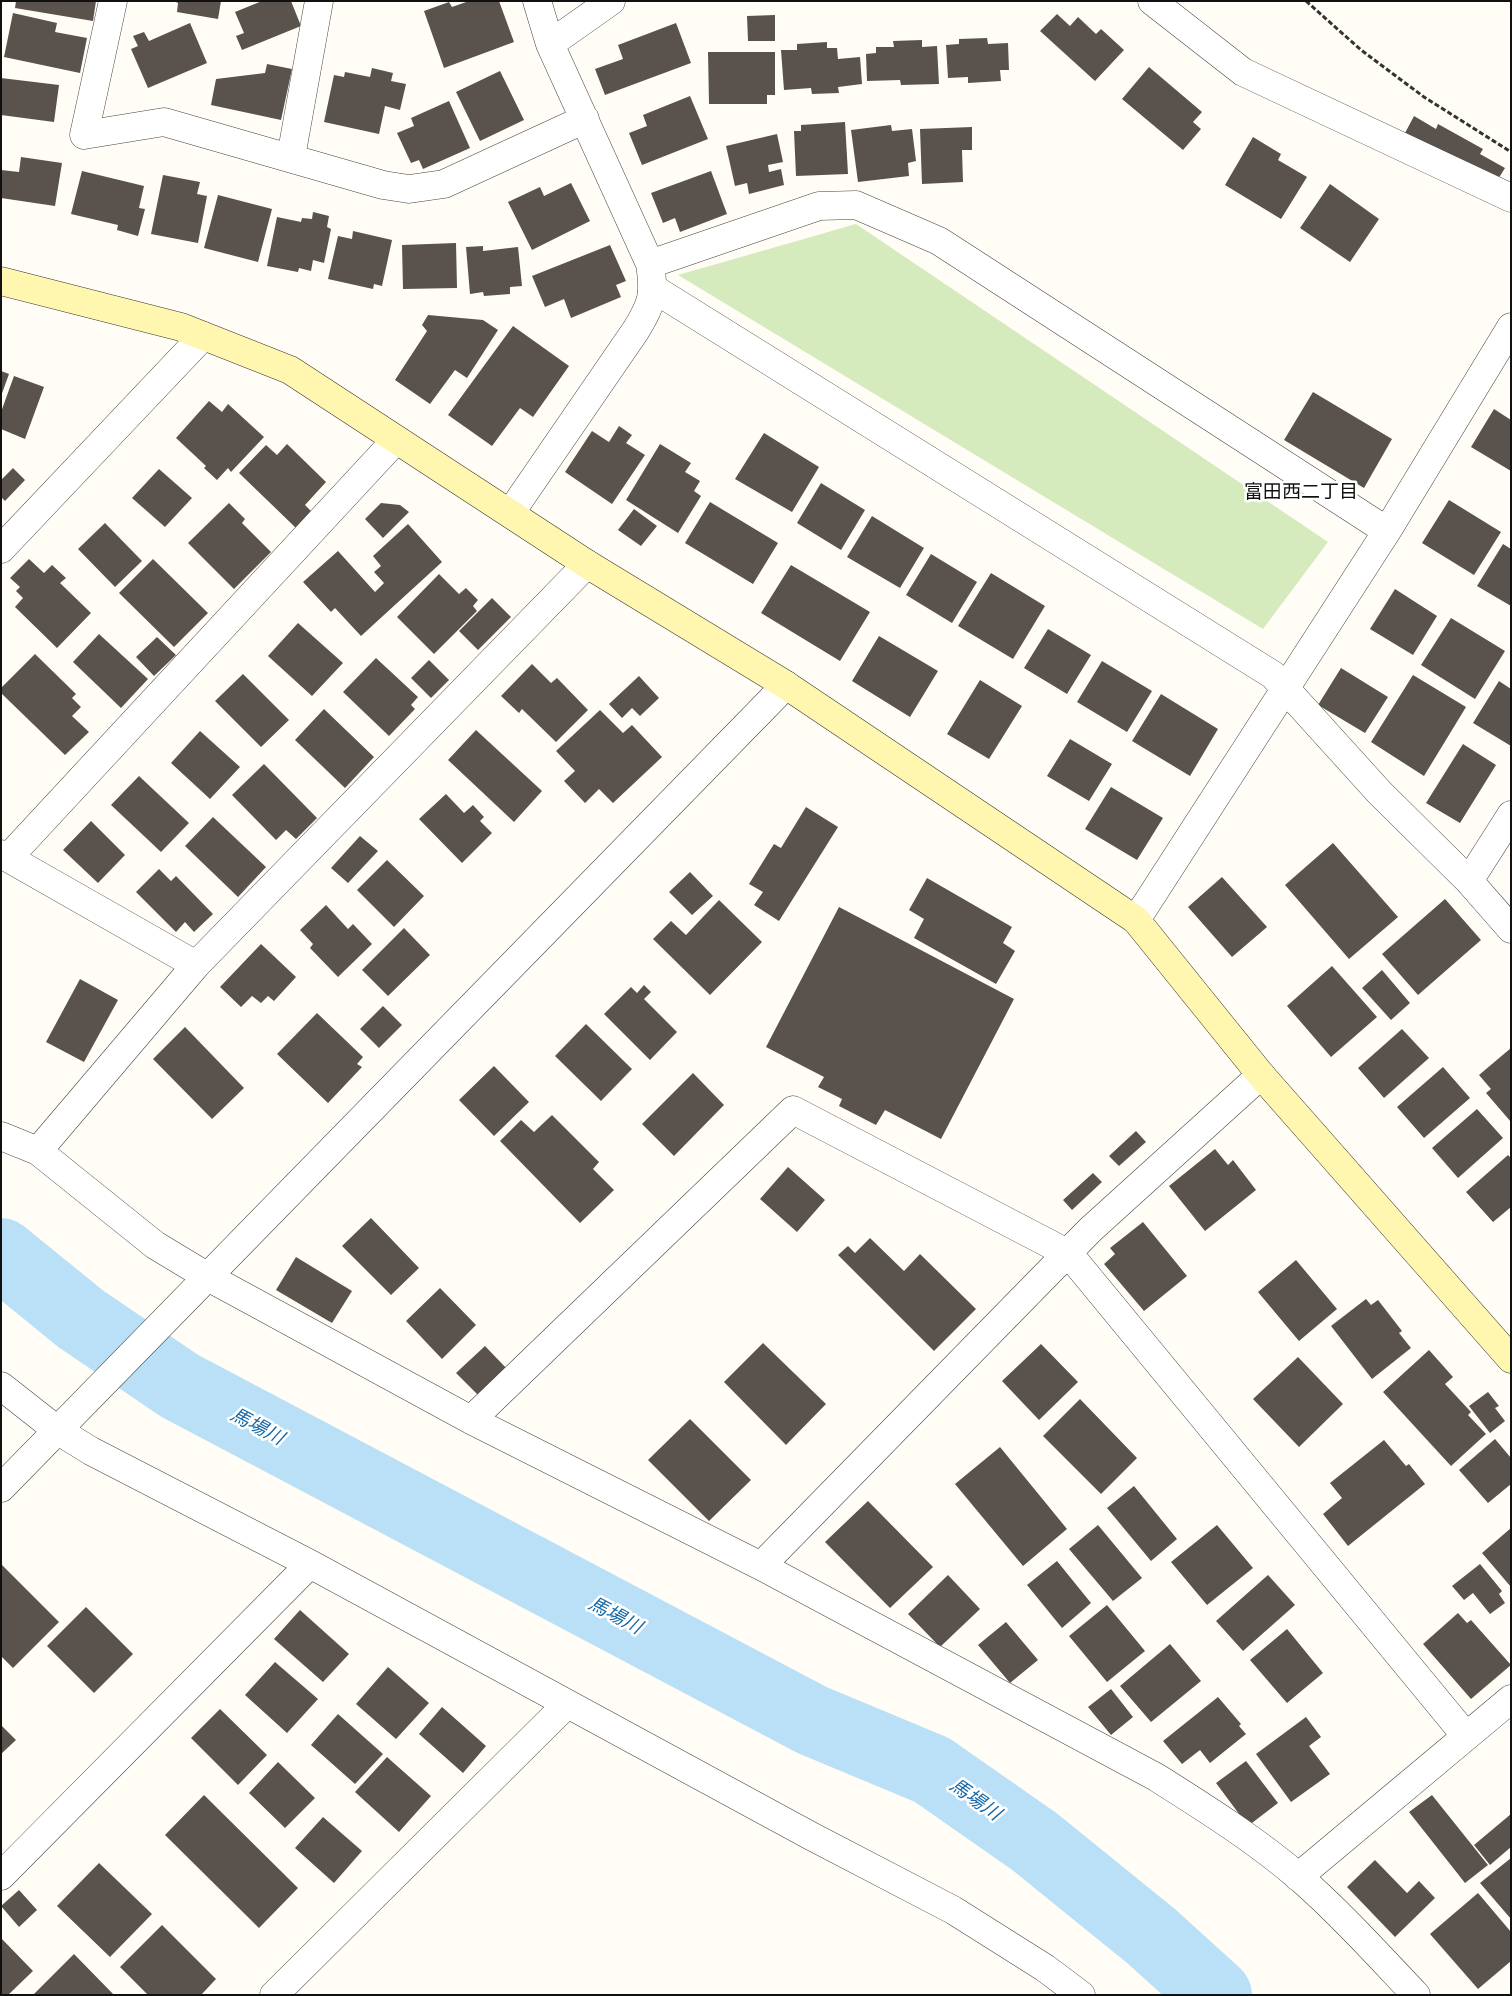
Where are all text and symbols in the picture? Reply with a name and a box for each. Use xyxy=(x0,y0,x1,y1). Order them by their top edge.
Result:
district label: 富田西二丁目 xyxy=(1244,482,1358,504)
water label: 馬場川 xyxy=(226,1404,288,1450)
water label: 馬場川 xyxy=(584,1593,646,1639)
water label: 馬場川 xyxy=(945,1774,1005,1826)

